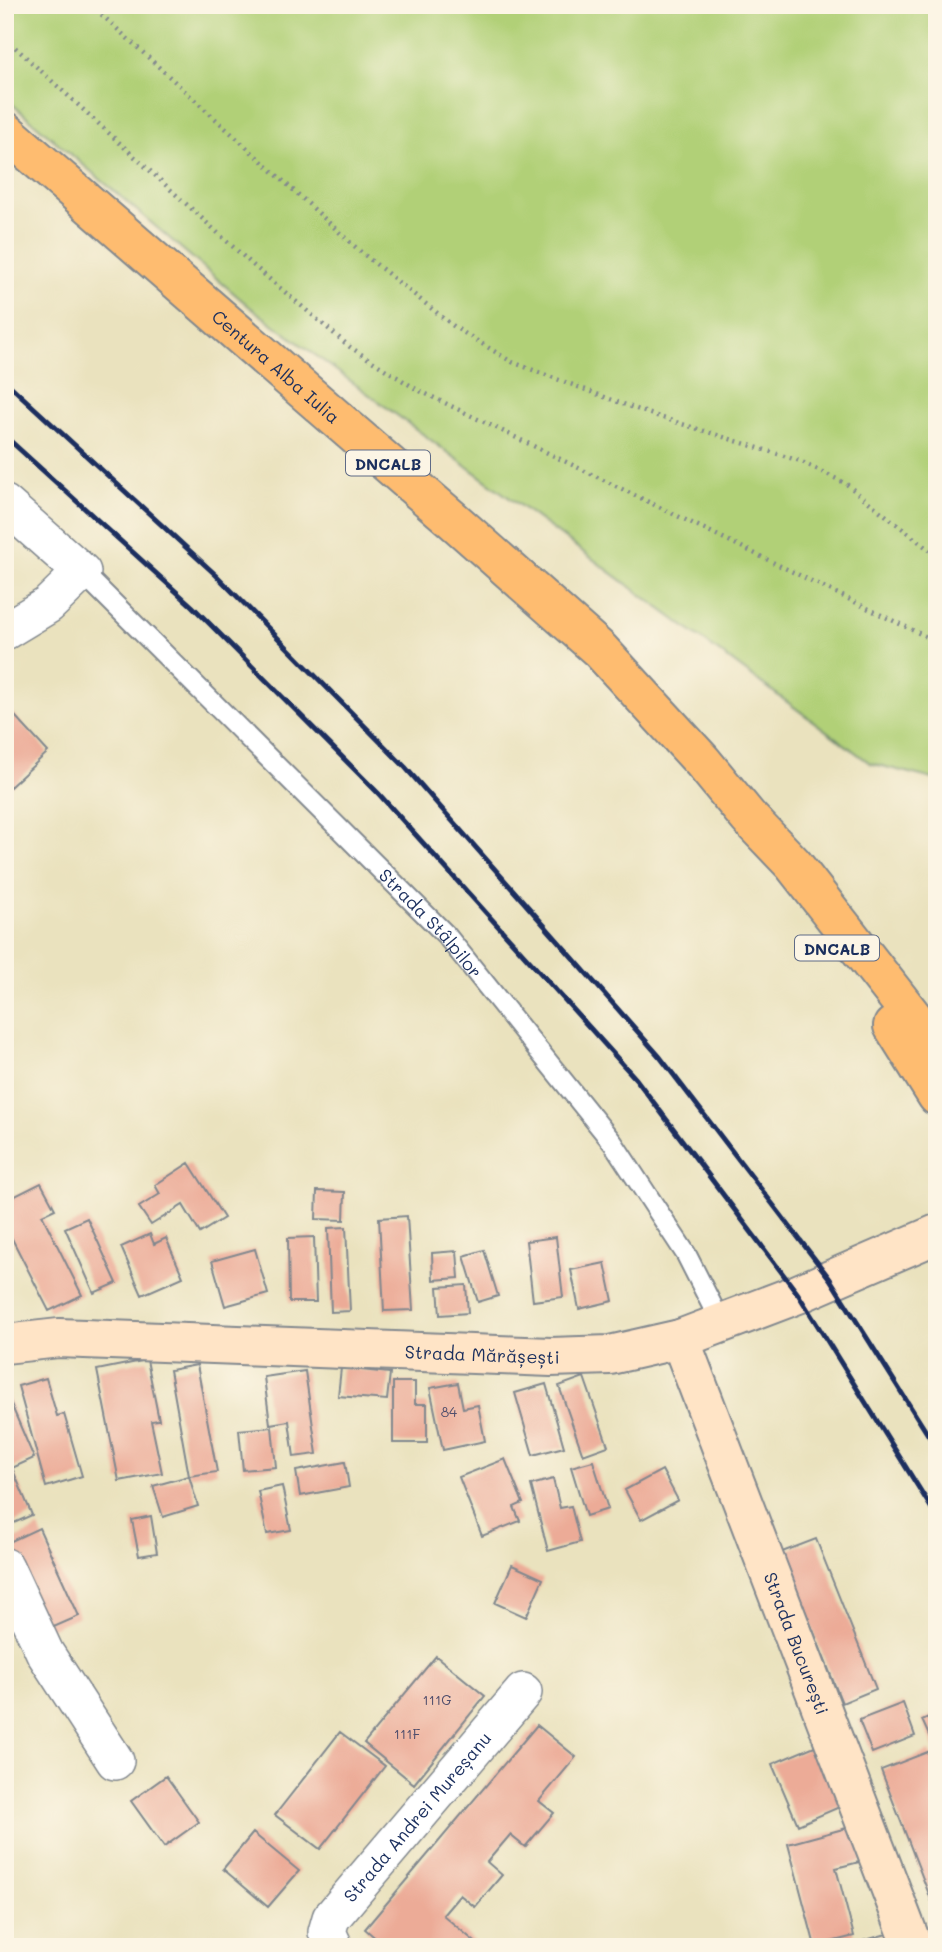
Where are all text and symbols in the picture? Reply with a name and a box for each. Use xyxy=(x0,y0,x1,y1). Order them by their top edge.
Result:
street label: Centura Alba Iulia xyxy=(207,304,345,429)
road number: DNCALB xyxy=(346,450,430,476)
street label: Strada Stâlpilor xyxy=(374,863,488,983)
road number: DNCALB xyxy=(795,936,879,960)
street label: Strada Mărășești xyxy=(404,1339,560,1369)
house number: 84 xyxy=(441,1402,458,1421)
street label: Strada București xyxy=(759,1569,835,1718)
house number: 111G xyxy=(422,1690,452,1709)
house number: 111F xyxy=(394,1724,420,1743)
street label: Strada Andrei Mureșanu xyxy=(338,1727,496,1907)

